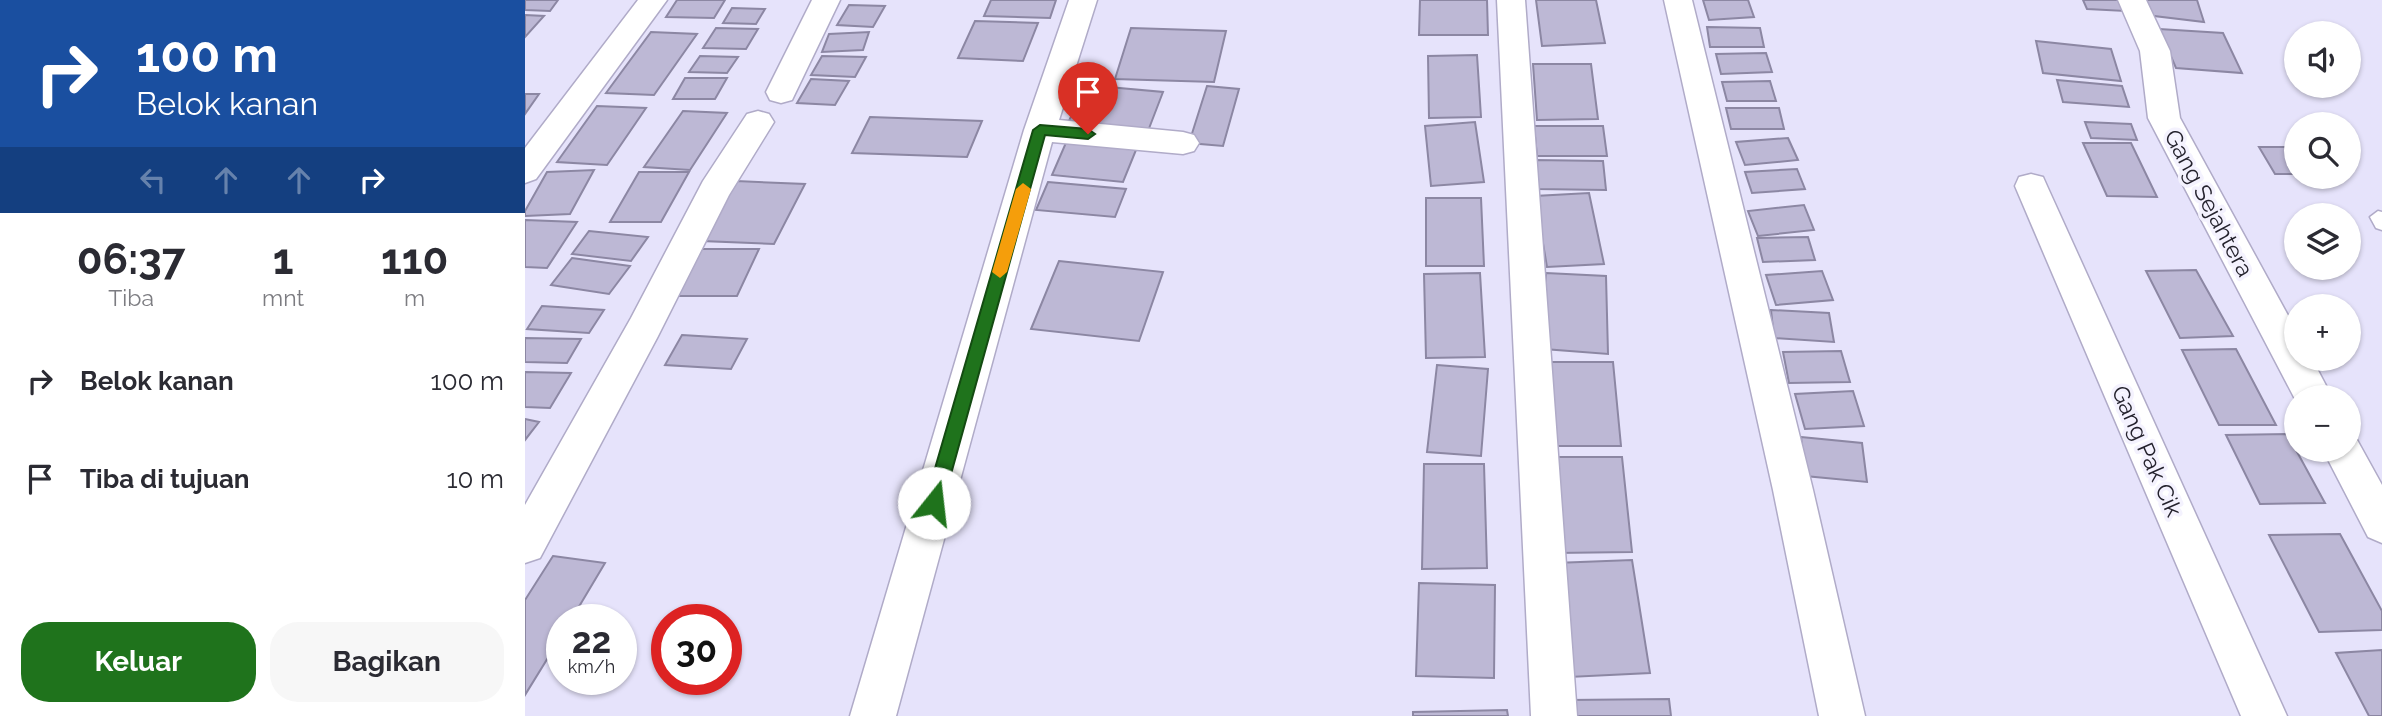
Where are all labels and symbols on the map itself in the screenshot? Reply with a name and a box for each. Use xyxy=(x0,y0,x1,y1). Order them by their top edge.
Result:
pin xyxy=(1058,62,1118,134)
street label: Gang Sejahtera xyxy=(2159,125,2260,281)
street label: Gang Pak Cik xyxy=(2107,381,2188,520)
position arrow xyxy=(897,466,971,540)
speed limit sign: 30 xyxy=(651,604,742,695)

